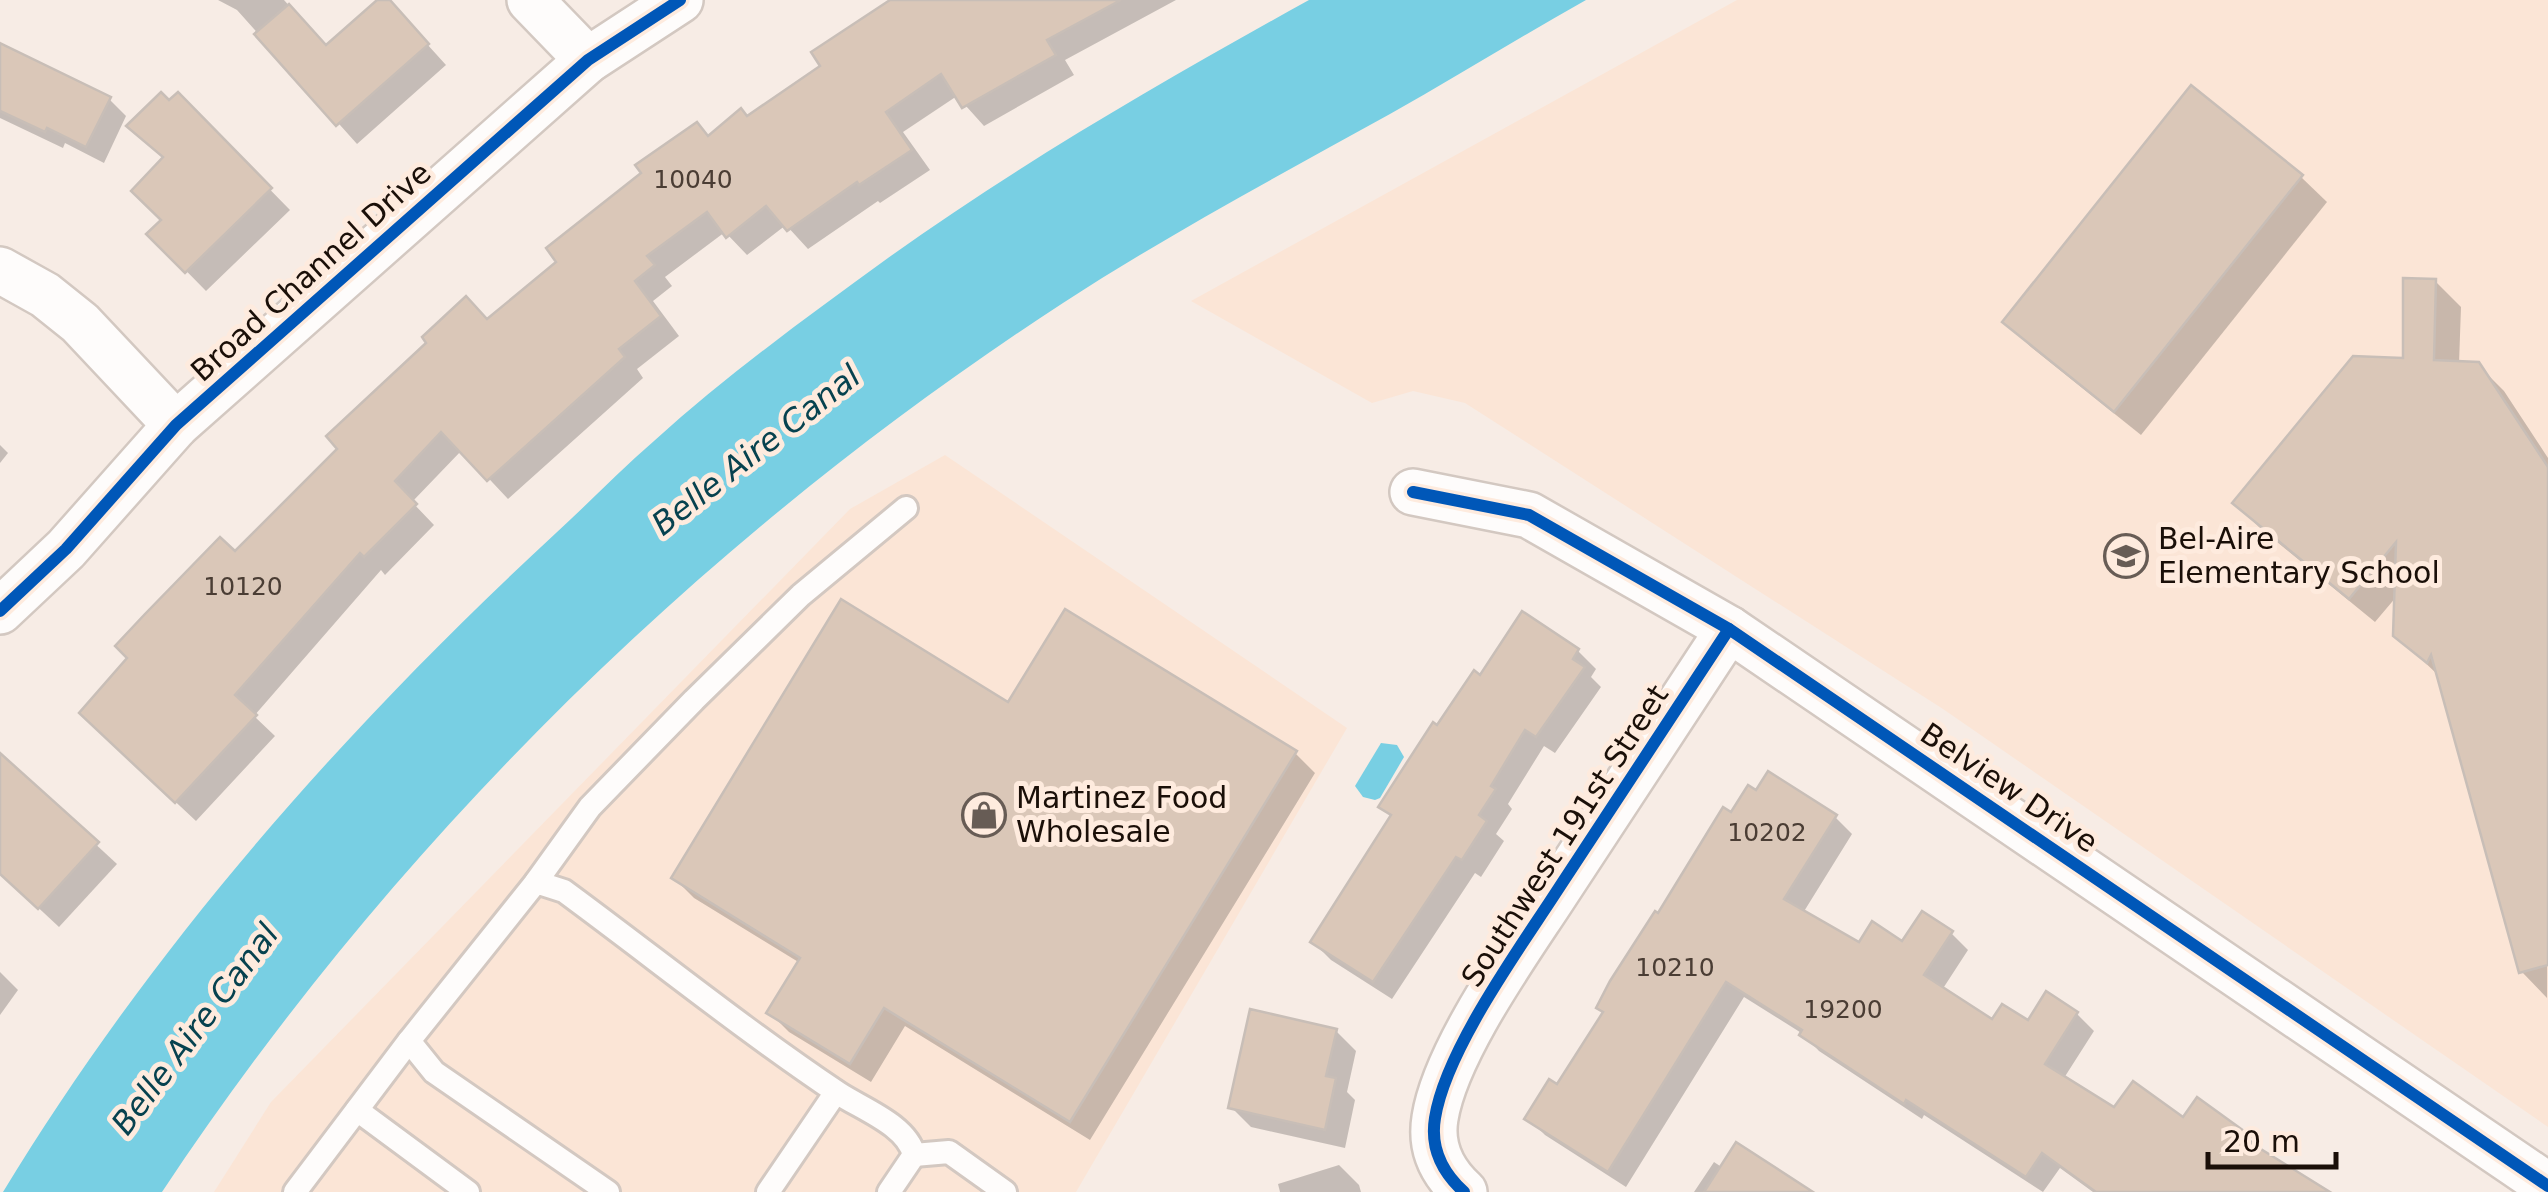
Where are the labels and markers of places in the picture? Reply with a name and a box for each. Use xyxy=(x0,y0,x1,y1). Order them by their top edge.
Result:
place label: Bel-Aire Elementary School xyxy=(2158,521,2440,590)
school or university icon: Bel-Aire Elementary School xyxy=(2103,533,2149,579)
place label: Martinez Food Wholesale xyxy=(1016,780,1227,849)
shop icon: Martinez Food Wholesale xyxy=(961,792,1007,838)

